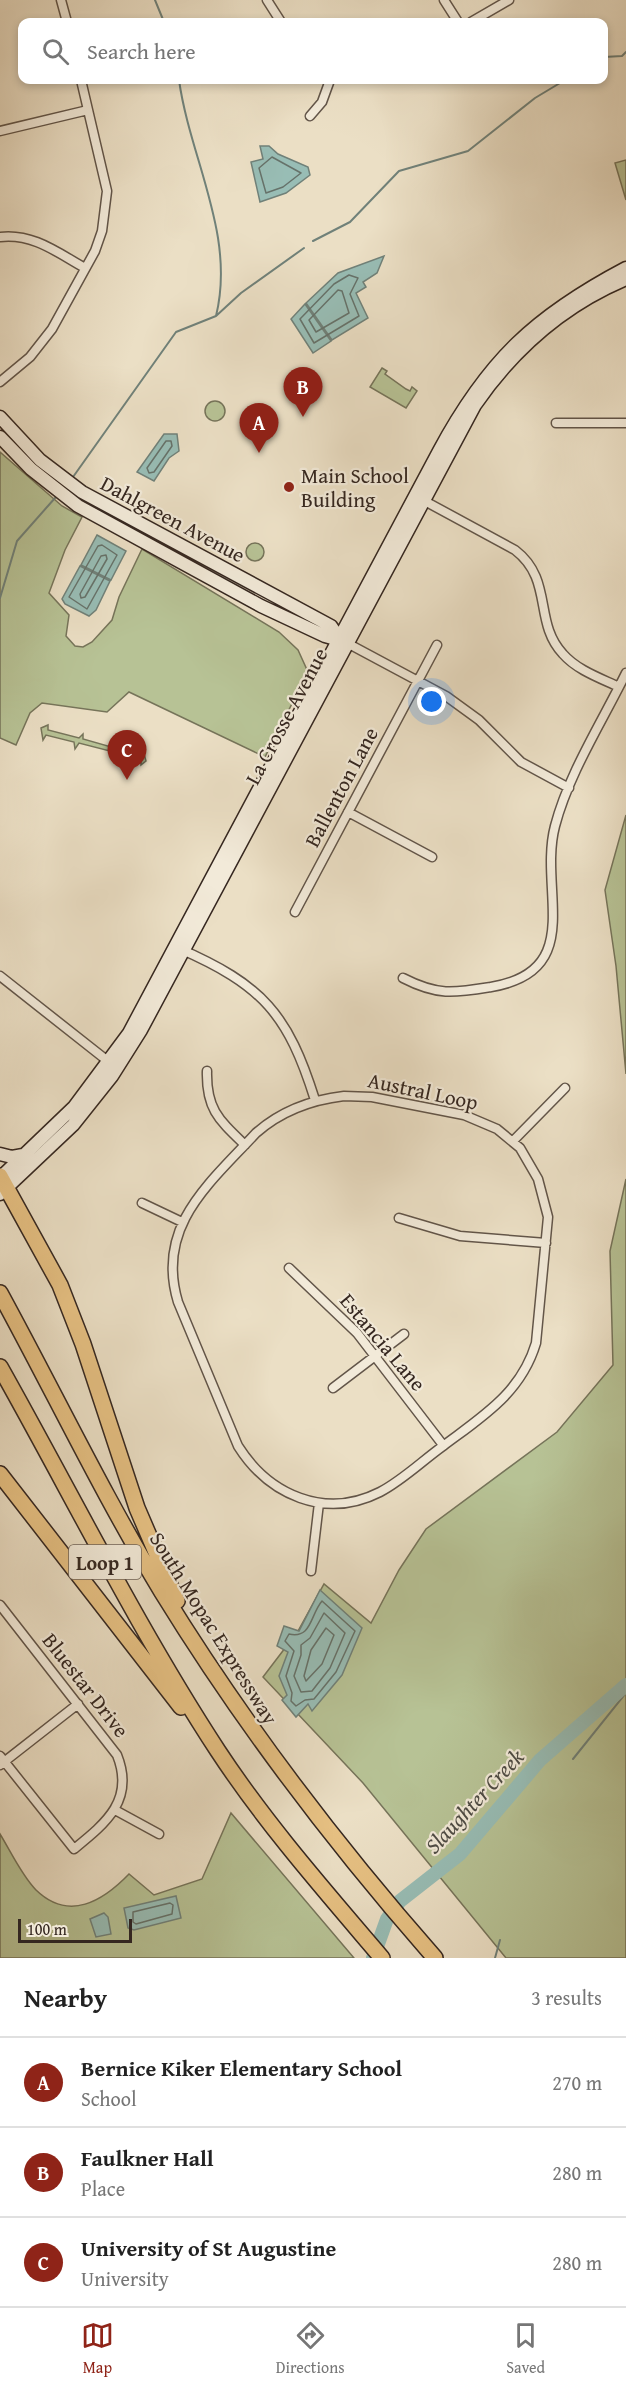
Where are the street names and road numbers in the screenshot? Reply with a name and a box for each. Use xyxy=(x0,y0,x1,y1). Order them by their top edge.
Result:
street label: Dahlgreen Avenue xyxy=(95,468,251,570)
street label: La Crosse Avenue xyxy=(237,642,335,790)
street label: Ballenton Lane xyxy=(296,721,386,852)
street label: Austral Loop xyxy=(365,1064,481,1118)
street label: Estancia Lane xyxy=(333,1286,433,1398)
street label: South Mopac Expressway xyxy=(142,1526,286,1731)
road number: Loop 1 xyxy=(69,1545,141,1579)
street label: Bluestar Drive xyxy=(35,1626,137,1744)

